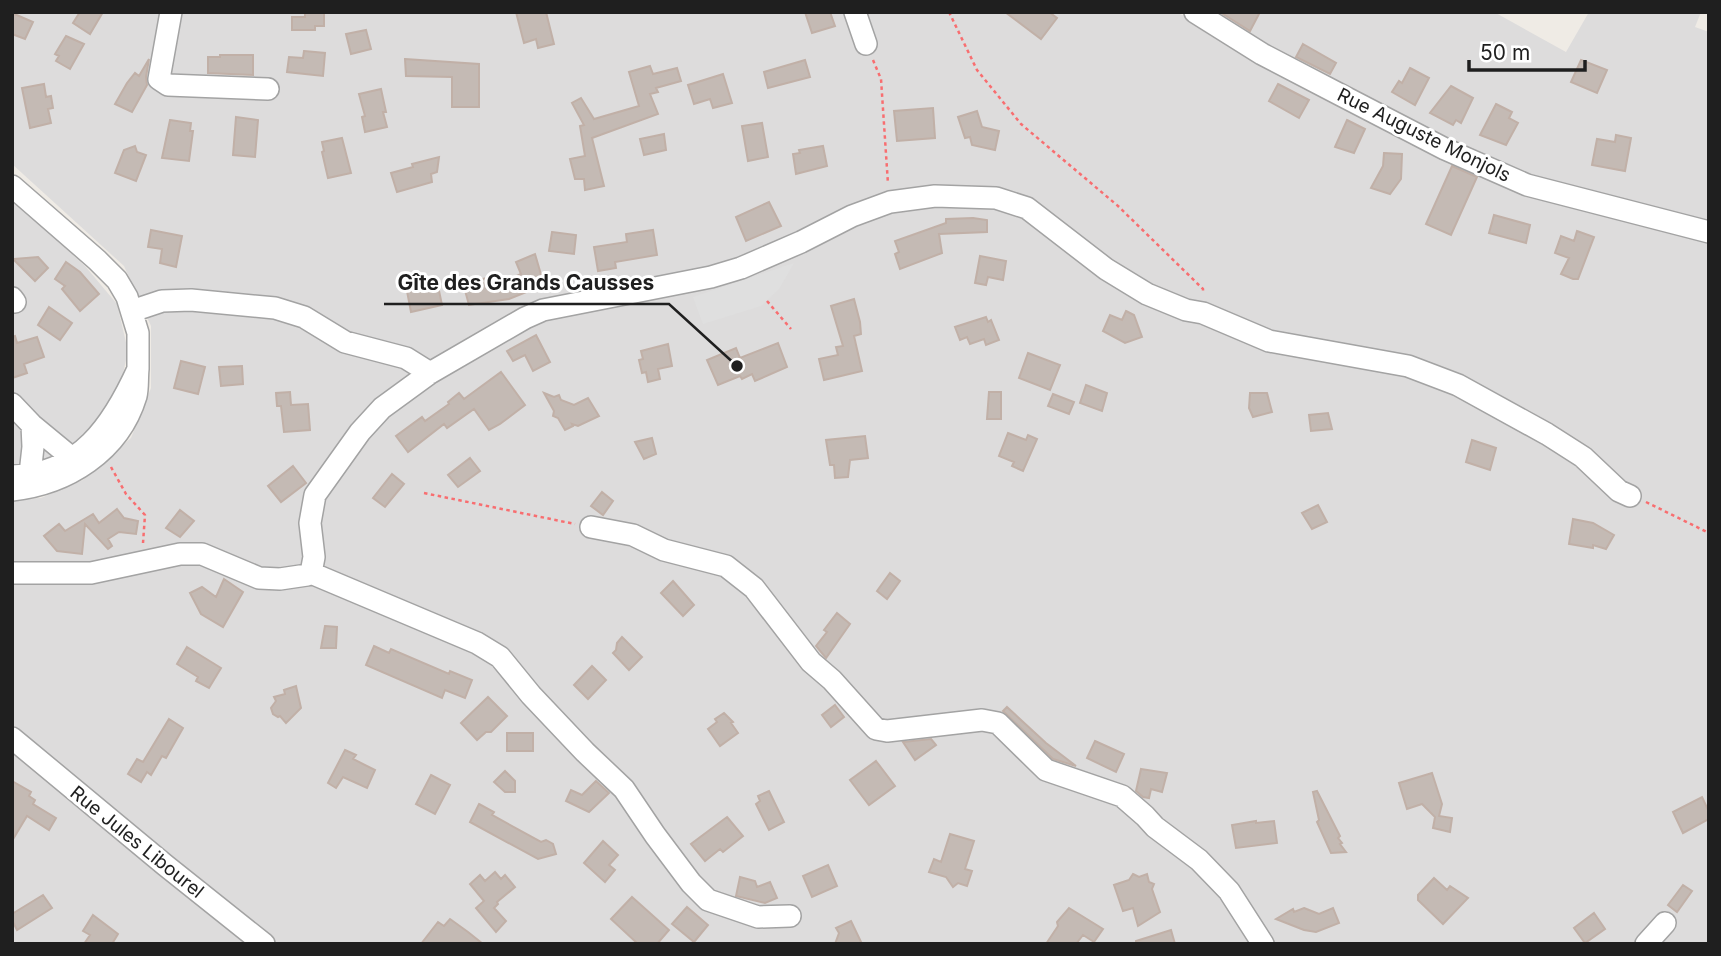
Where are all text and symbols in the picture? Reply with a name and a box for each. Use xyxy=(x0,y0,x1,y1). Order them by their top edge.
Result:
scale bar xyxy=(1469,28,1584,72)
text: 50 m xyxy=(1480,40,1530,65)
street label: Rue Auguste Monjols xyxy=(1334,83,1514,187)
callout: Gîte des Grands Causses xyxy=(384,262,669,304)
text: Gîte des Grands Causses xyxy=(398,270,654,295)
street label: Rue Jules Libourel xyxy=(66,781,208,903)

